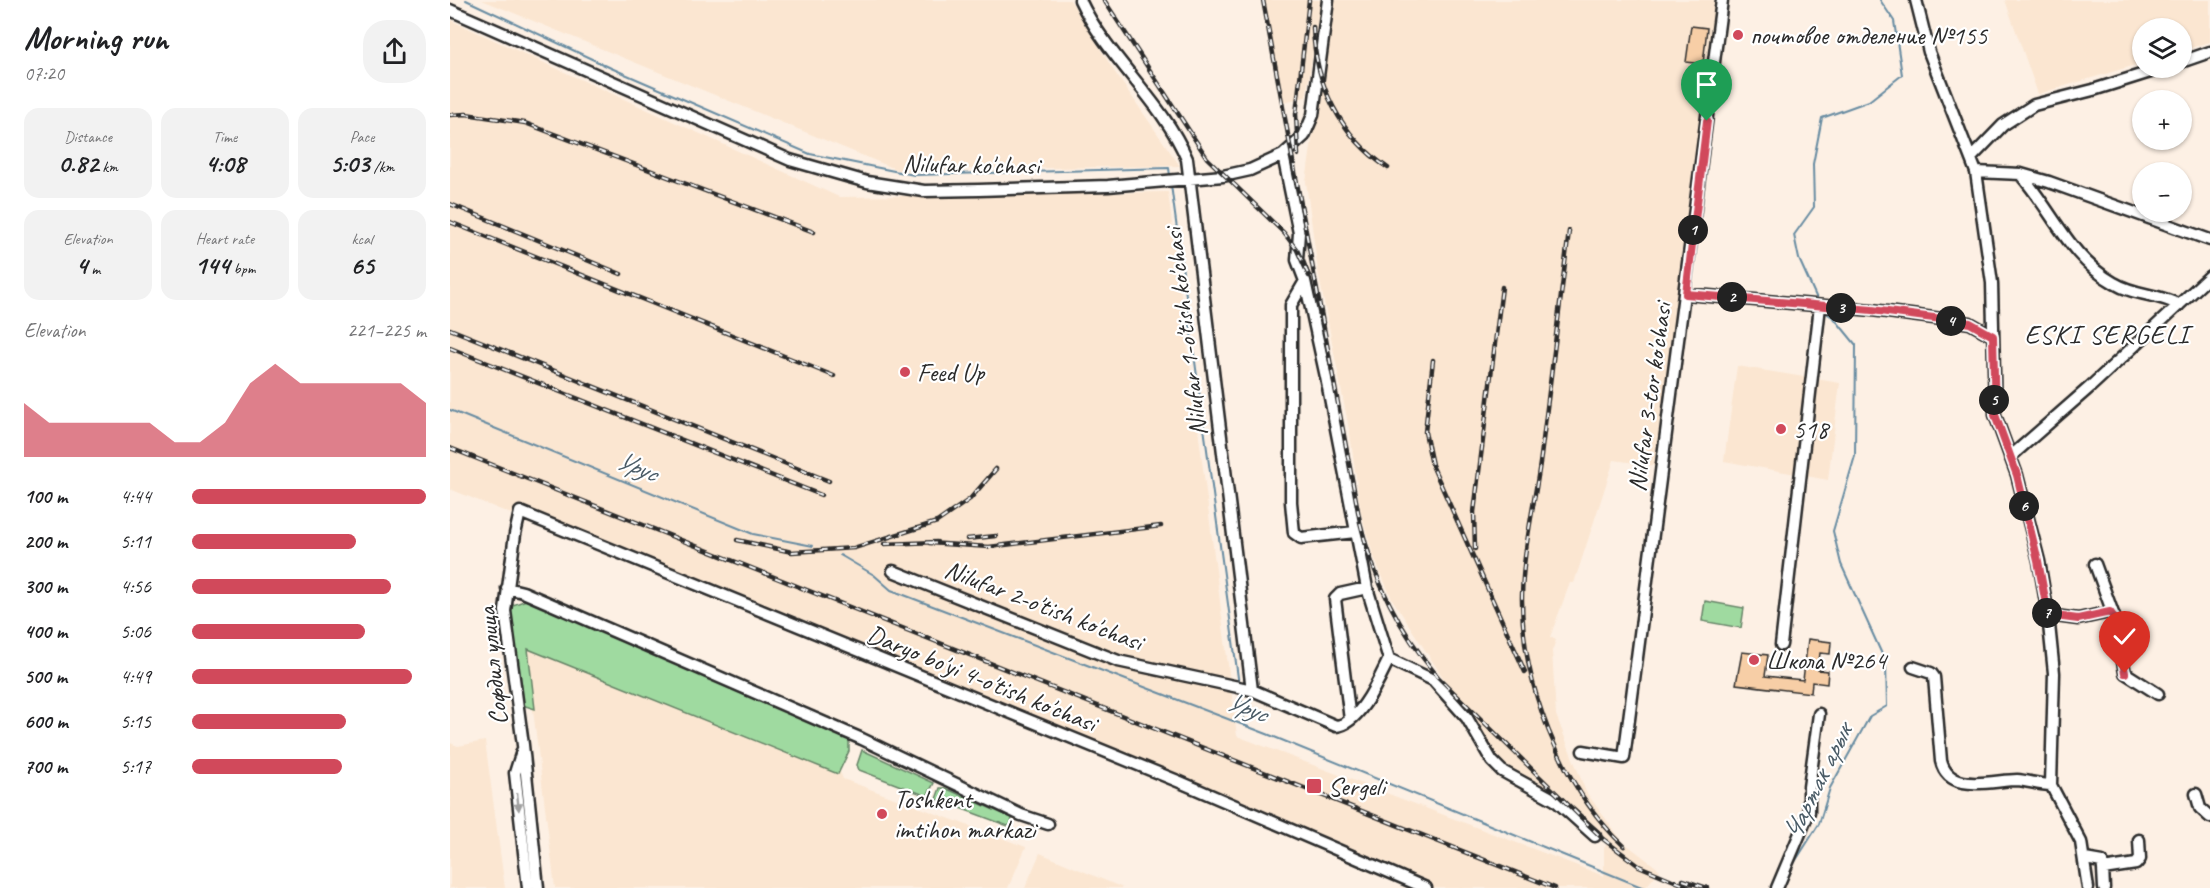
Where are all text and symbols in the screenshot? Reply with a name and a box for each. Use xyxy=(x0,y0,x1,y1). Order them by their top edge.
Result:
text: Morning run xyxy=(24,17,168,59)
map controls xyxy=(2132,18,2192,222)
button: layers xyxy=(2132,18,2192,78)
place label: почтовое отделение №155 xyxy=(1750,19,1989,52)
button: share xyxy=(363,20,426,83)
marker: почтовое отделение №155 xyxy=(1731,28,1745,42)
pin xyxy=(1681,59,1732,121)
text: 07:20 xyxy=(24,61,64,86)
icon: arrive xyxy=(1690,68,1723,101)
button: + xyxy=(2132,90,2192,150)
text: Distance xyxy=(64,127,112,147)
text: Time xyxy=(213,127,237,147)
text: Pace xyxy=(350,127,374,147)
text: 0.82 xyxy=(58,147,98,180)
text: 4:08 xyxy=(205,147,245,180)
text: 5:03 xyxy=(330,147,370,180)
street label: Nilufar ko'chasi xyxy=(902,147,1043,182)
text: km xyxy=(98,157,118,177)
text: /km xyxy=(370,157,394,177)
button: − xyxy=(2132,162,2192,222)
pin: 1 xyxy=(1678,215,1708,245)
text: 1 xyxy=(1689,220,1697,240)
street label: Nilufar 1-o'tish ko'chasi xyxy=(1156,223,1215,438)
text: Elevation xyxy=(63,229,113,249)
text: Heart rate xyxy=(196,229,254,249)
text: kcal xyxy=(351,229,373,249)
text: 4 xyxy=(76,249,87,282)
text: 144 xyxy=(195,249,230,282)
text: 65 xyxy=(350,249,374,282)
text: m xyxy=(87,259,100,279)
text: bpm xyxy=(230,259,255,279)
pin: 2 xyxy=(1717,282,1747,312)
text: 2 xyxy=(1728,287,1736,307)
pin: 3 xyxy=(1826,293,1856,323)
street label: Nilufar 3-tor ko'chasi xyxy=(1620,297,1680,494)
text: 3 xyxy=(1837,298,1845,318)
pin: 4 xyxy=(1936,306,1966,336)
text: 4 xyxy=(1947,311,1955,331)
district label: ESKI SERGELI xyxy=(2024,317,2194,351)
text: Elevation xyxy=(24,318,86,343)
text: 221–225 m xyxy=(347,318,426,343)
place label: Feed Up xyxy=(917,356,986,389)
marker: Feed Up xyxy=(898,365,912,379)
pin: 5 xyxy=(1979,385,2009,415)
text: 5 xyxy=(1991,390,1997,410)
place label: 518 xyxy=(1793,413,1830,446)
marker: 518 xyxy=(1774,422,1788,436)
water label: Урус xyxy=(612,443,666,491)
text: 100 m xyxy=(24,484,67,509)
text: 4:44 xyxy=(120,484,151,509)
pin: 6 xyxy=(2009,491,2039,521)
text: 6 xyxy=(2020,496,2028,516)
text: 200 m xyxy=(24,529,67,554)
text: 5:11 xyxy=(120,529,151,554)
street label: Nilufar 2-o'tish ko'chasi xyxy=(940,552,1151,660)
text: 300 m xyxy=(24,574,67,599)
text: 4:56 xyxy=(120,574,151,599)
pin: 7 xyxy=(2032,598,2062,628)
text: 7 xyxy=(2043,603,2051,623)
street label: Софдил улица xyxy=(470,604,515,727)
pin xyxy=(2099,611,2150,673)
street label: Daryo bo'yi 4-o'tish ko'chasi xyxy=(862,617,1104,741)
text: 400 m xyxy=(24,619,67,644)
text: 5:06 xyxy=(120,619,151,644)
icon: check xyxy=(2108,620,2141,653)
place label: Школа №264 xyxy=(1766,644,1889,677)
marker: Школа №264 xyxy=(1747,653,1761,667)
text: 500 m xyxy=(24,664,67,689)
text: 4:49 xyxy=(120,664,151,689)
water label: Урус xyxy=(1222,684,1276,731)
text: 600 m xyxy=(24,709,68,734)
text: 5:15 xyxy=(120,709,151,734)
water label: Чартак арык xyxy=(1774,714,1862,845)
text: 700 m xyxy=(24,754,67,779)
text: 5:17 xyxy=(120,754,151,779)
place label: Sergeli xyxy=(1328,770,1388,803)
marker: Sergeli xyxy=(1305,777,1323,795)
place label: Toshkent imtihon markazi xyxy=(894,783,1039,846)
one-way arrow xyxy=(514,792,523,811)
marker: Toshkent imtihon markazi xyxy=(875,807,889,821)

